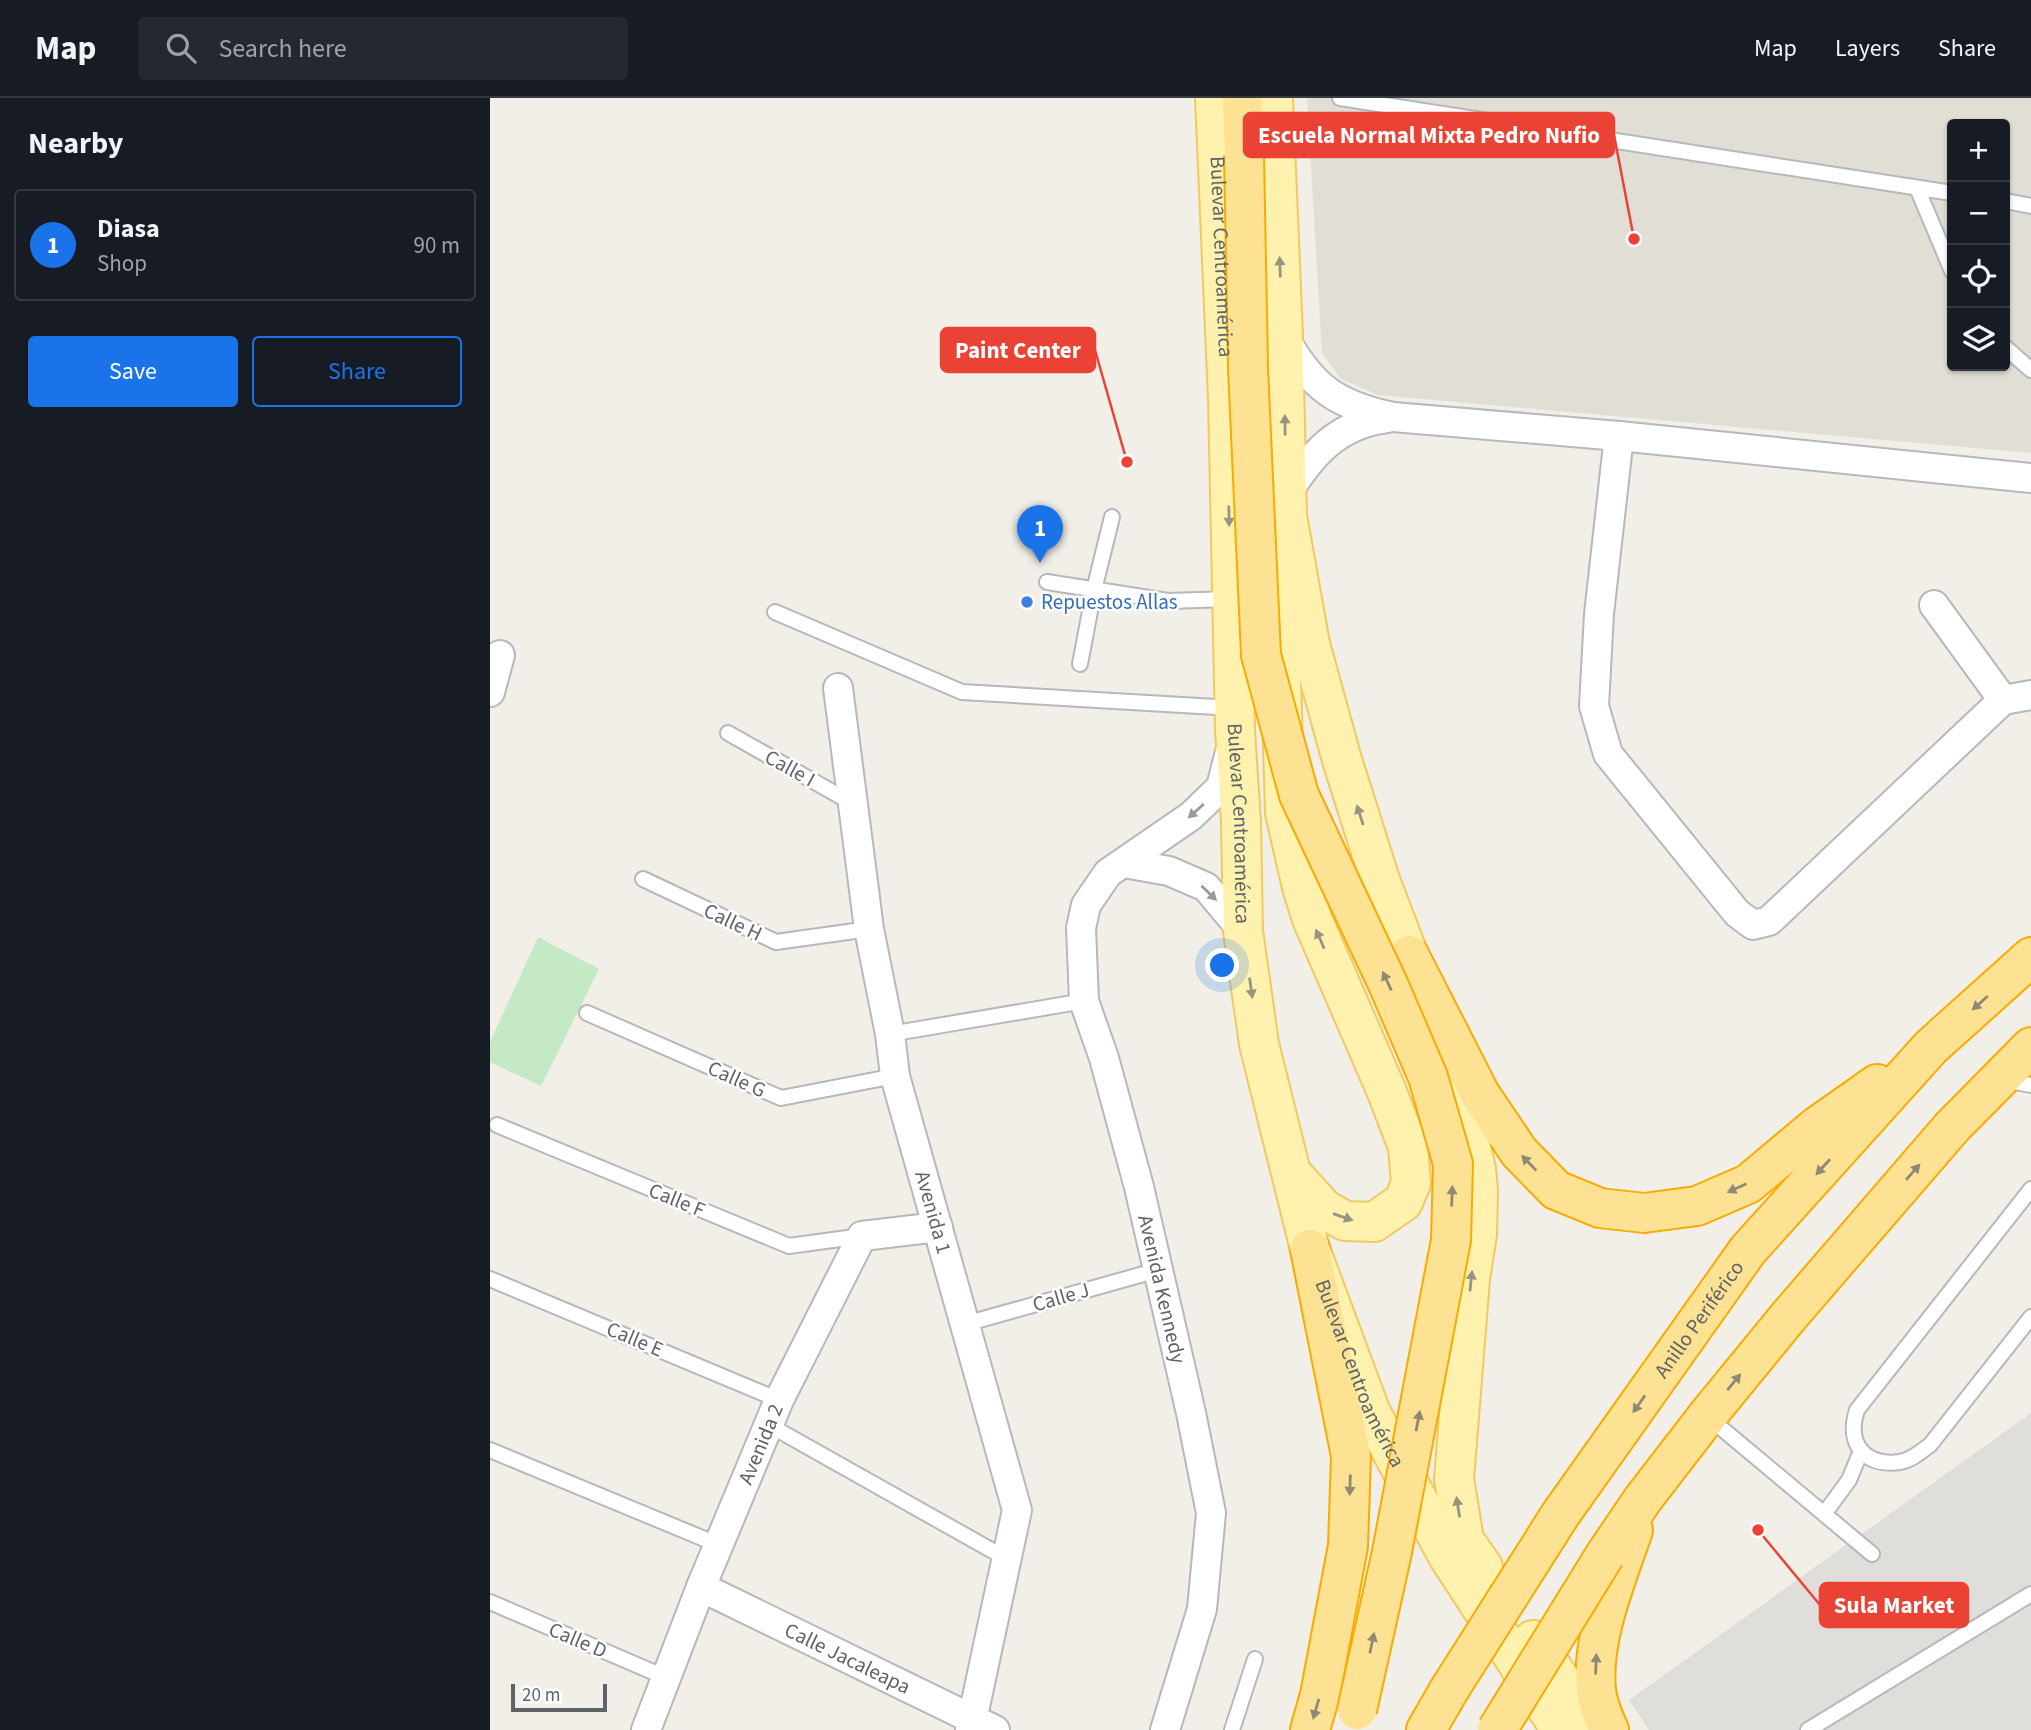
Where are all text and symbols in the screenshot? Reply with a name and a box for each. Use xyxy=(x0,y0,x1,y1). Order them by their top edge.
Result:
search box xyxy=(138,17,628,80)
text: Map xyxy=(35,25,96,72)
icon: search xyxy=(162,29,200,67)
text: Search here xyxy=(218,30,347,67)
text: Map xyxy=(1754,31,1797,66)
text: Layers xyxy=(1835,31,1900,66)
text: Share xyxy=(1938,31,1996,66)
callout: Escuela Normal Mixta Pedro Nufio xyxy=(1244,113,1614,157)
text: Escuela Normal Mixta Pedro Nufio xyxy=(1258,119,1600,152)
map controls xyxy=(1947,119,2010,371)
button: + xyxy=(1947,119,2010,182)
text: Nearby xyxy=(28,122,123,165)
street label: Bulevar Centroamérica xyxy=(1203,156,1241,358)
button: − xyxy=(1947,182,2010,245)
text: Diasa xyxy=(97,210,160,247)
text: 1 xyxy=(47,229,59,262)
text: 90 m xyxy=(413,229,460,262)
button: locate xyxy=(1947,245,2010,308)
text: Shop xyxy=(97,247,147,280)
one-way arrow xyxy=(1274,256,1285,278)
button: layers xyxy=(1947,308,2010,371)
callout: Paint Center xyxy=(941,328,1095,372)
text: Paint Center xyxy=(955,334,1082,367)
button: Save xyxy=(28,336,238,407)
button: Share xyxy=(252,336,462,407)
one-way arrow xyxy=(1279,414,1291,436)
pin: 1 xyxy=(1017,505,1063,563)
one-way arrow xyxy=(1223,506,1235,528)
place label: Repuestos Allas xyxy=(1041,587,1178,617)
marker: Repuestos Allas xyxy=(1019,594,1035,610)
street label: Bulevar Centroamérica xyxy=(1220,723,1258,924)
street label: Calle I xyxy=(759,742,821,794)
one-way arrow xyxy=(1187,803,1205,819)
one-way arrow xyxy=(1354,804,1364,825)
one-way arrow xyxy=(1201,884,1218,901)
street label: Calle H xyxy=(699,895,767,949)
one-way arrow xyxy=(1314,929,1326,949)
your location xyxy=(1205,948,1239,982)
one-way arrow xyxy=(1381,971,1393,991)
one-way arrow xyxy=(1245,977,1256,999)
one-way arrow xyxy=(1972,995,1989,1010)
street label: Calle G xyxy=(703,1053,771,1105)
one-way arrow xyxy=(1522,1155,1538,1172)
one-way arrow xyxy=(1815,1158,1831,1176)
one-way arrow xyxy=(1905,1163,1921,1181)
street label: Avenida 1 xyxy=(907,1167,959,1257)
street label: Calle F xyxy=(644,1175,710,1225)
one-way arrow xyxy=(1727,1183,1748,1194)
one-way arrow xyxy=(1447,1185,1458,1207)
street label: Avenida Kennedy xyxy=(1130,1212,1194,1366)
one-way arrow xyxy=(1333,1212,1354,1223)
street label: Anillo Periférico xyxy=(1647,1254,1751,1384)
one-way arrow xyxy=(1465,1270,1476,1292)
street label: Calle J xyxy=(1029,1275,1093,1319)
street label: Bulevar Centroamérica xyxy=(1308,1275,1413,1473)
street label: Calle E xyxy=(602,1314,668,1364)
one-way arrow xyxy=(1726,1374,1741,1391)
one-way arrow xyxy=(1632,1395,1646,1413)
street label: Avenida 2 xyxy=(730,1399,791,1489)
one-way arrow xyxy=(1412,1410,1423,1432)
one-way arrow xyxy=(1345,1474,1356,1496)
one-way arrow xyxy=(1452,1496,1463,1518)
callout: Sula Market xyxy=(1820,1583,1968,1627)
text: Sula Market xyxy=(1834,1589,1954,1622)
street label: Calle D xyxy=(544,1614,612,1666)
street label: Calle Jacaleapa xyxy=(780,1615,916,1702)
one-way arrow xyxy=(1366,1632,1377,1654)
one-way arrow xyxy=(1591,1653,1602,1675)
scale bar xyxy=(511,1681,607,1713)
text: 20 m xyxy=(522,1682,560,1709)
one-way arrow xyxy=(1311,1699,1321,1720)

